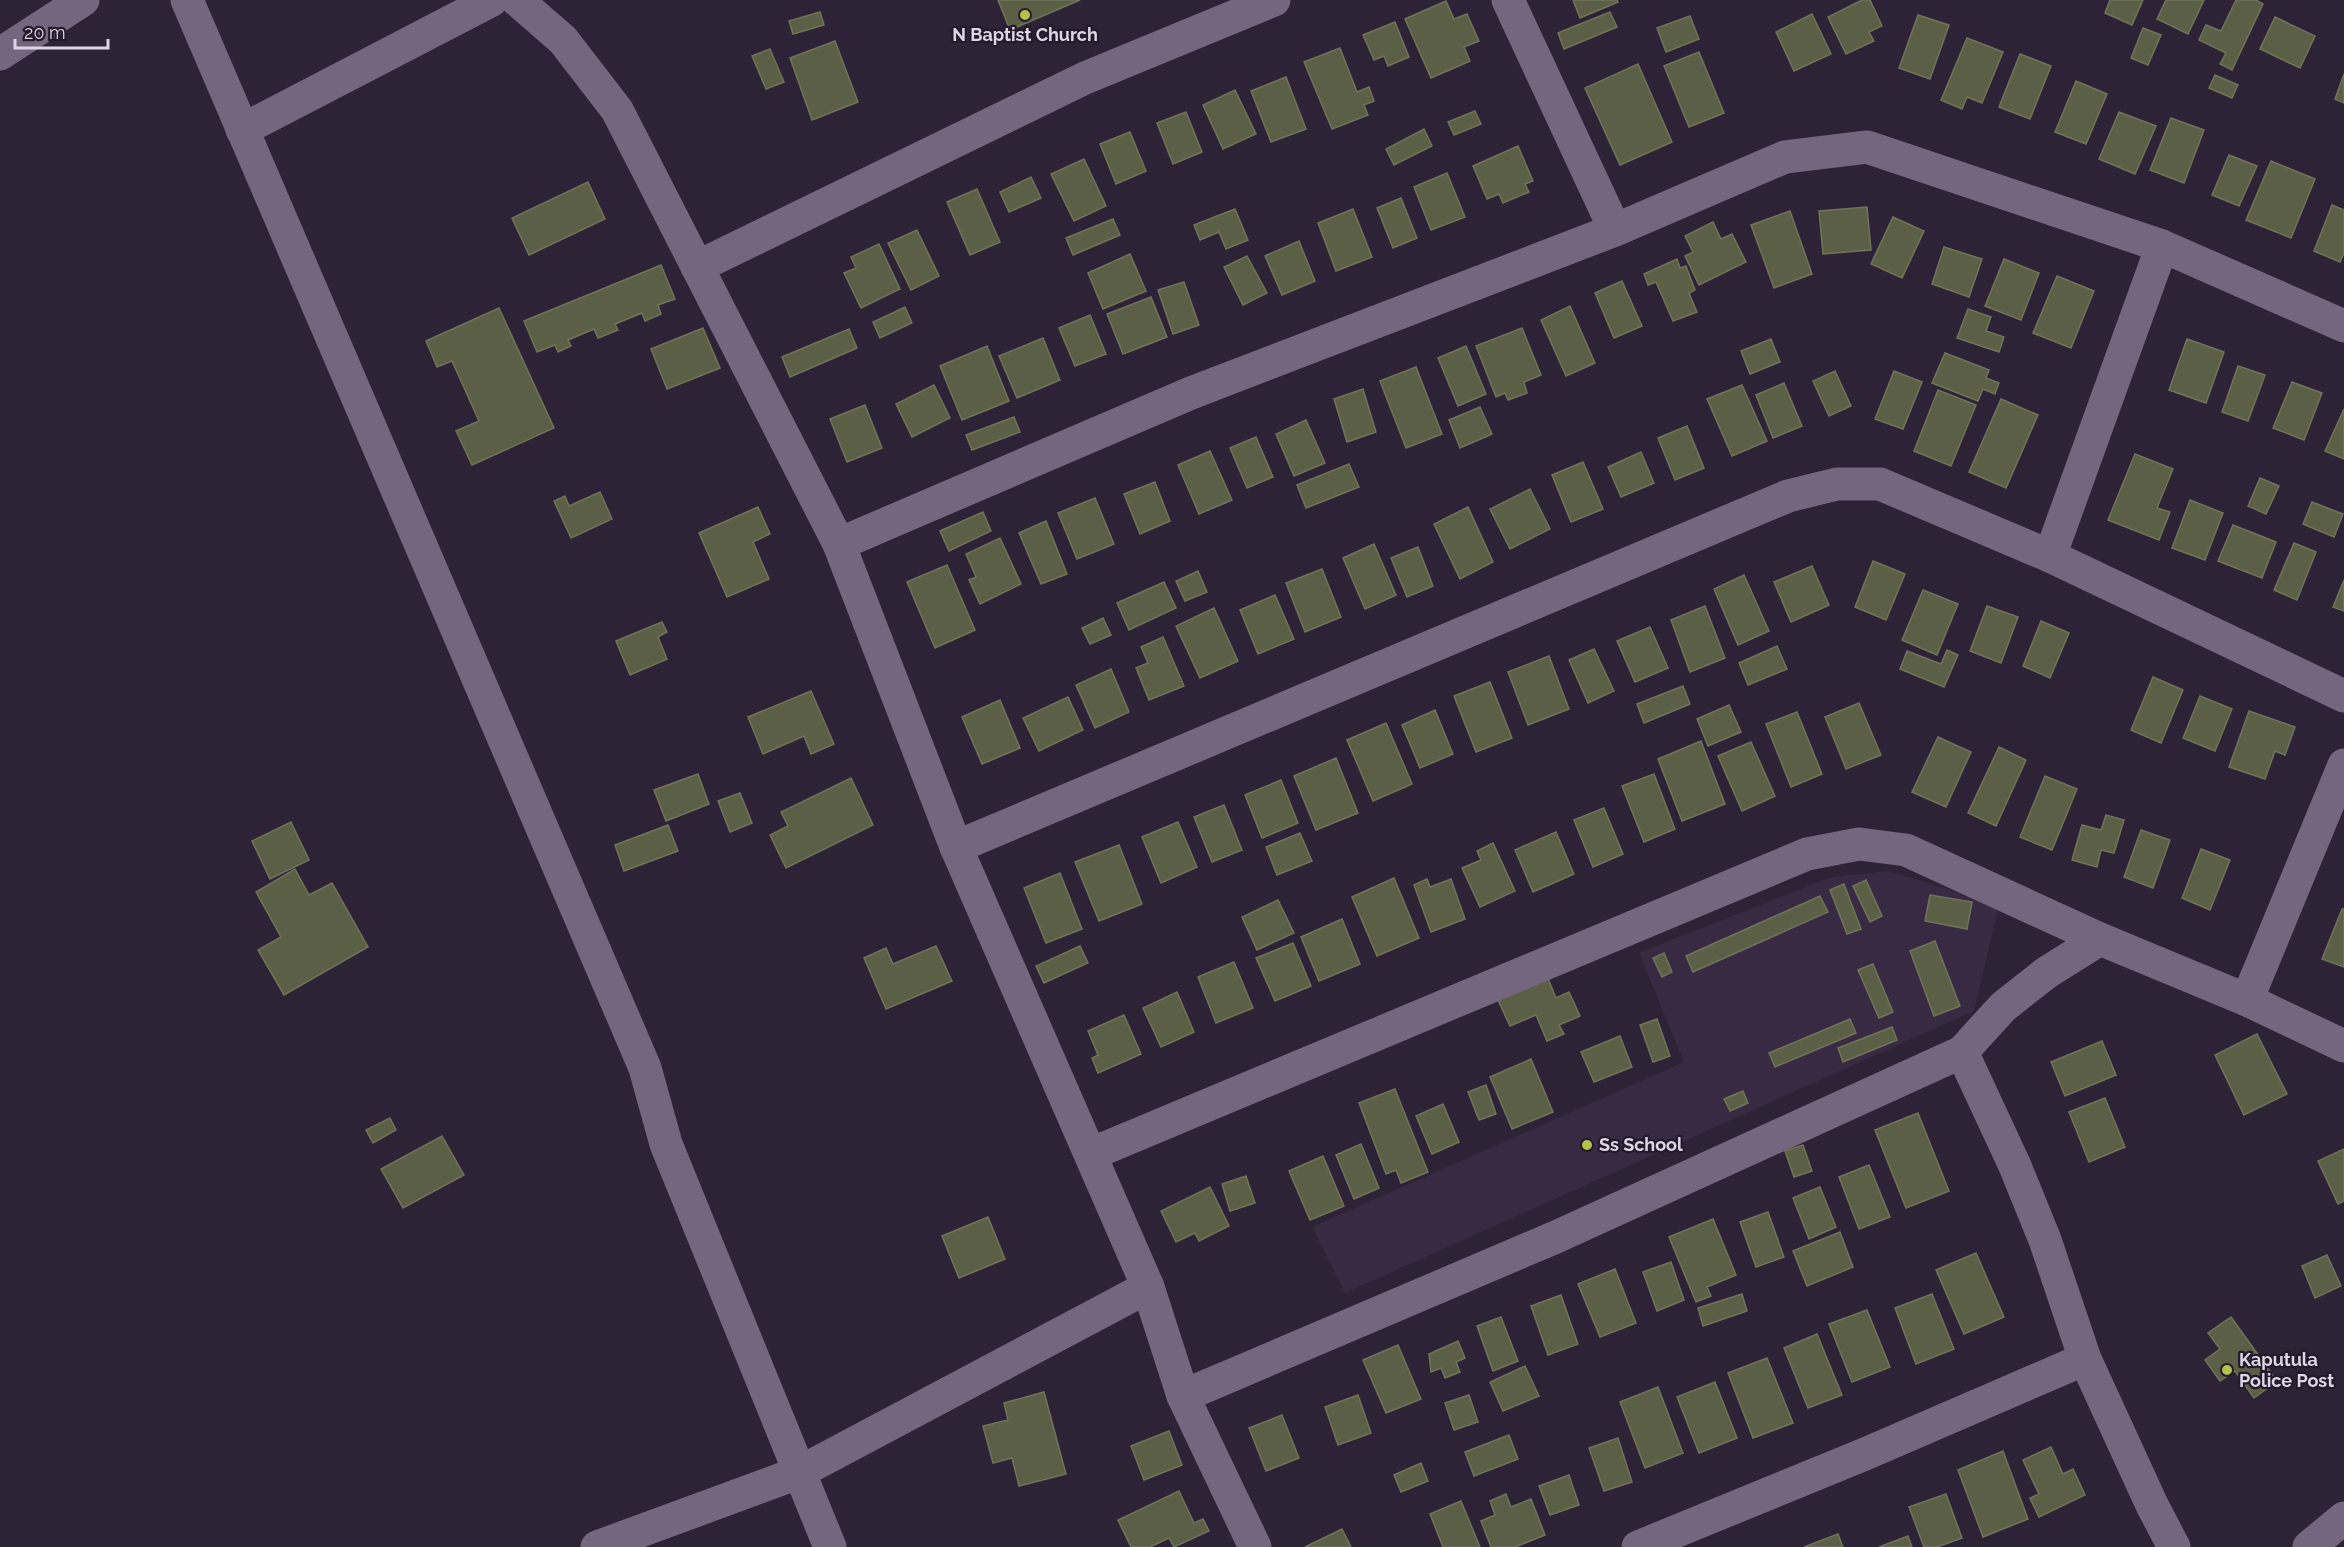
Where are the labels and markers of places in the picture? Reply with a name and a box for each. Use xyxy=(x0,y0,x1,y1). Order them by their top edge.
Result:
marker: N Baptist Church xyxy=(1018,8,1032,22)
place label: N Baptist Church xyxy=(952,24,1098,45)
place label: Ss School xyxy=(1599,1134,1683,1155)
marker: Ss School xyxy=(1580,1138,1594,1152)
place label: Kaputula Police Post xyxy=(2239,1349,2334,1391)
marker: Kaputula Police Post xyxy=(2220,1363,2234,1377)

